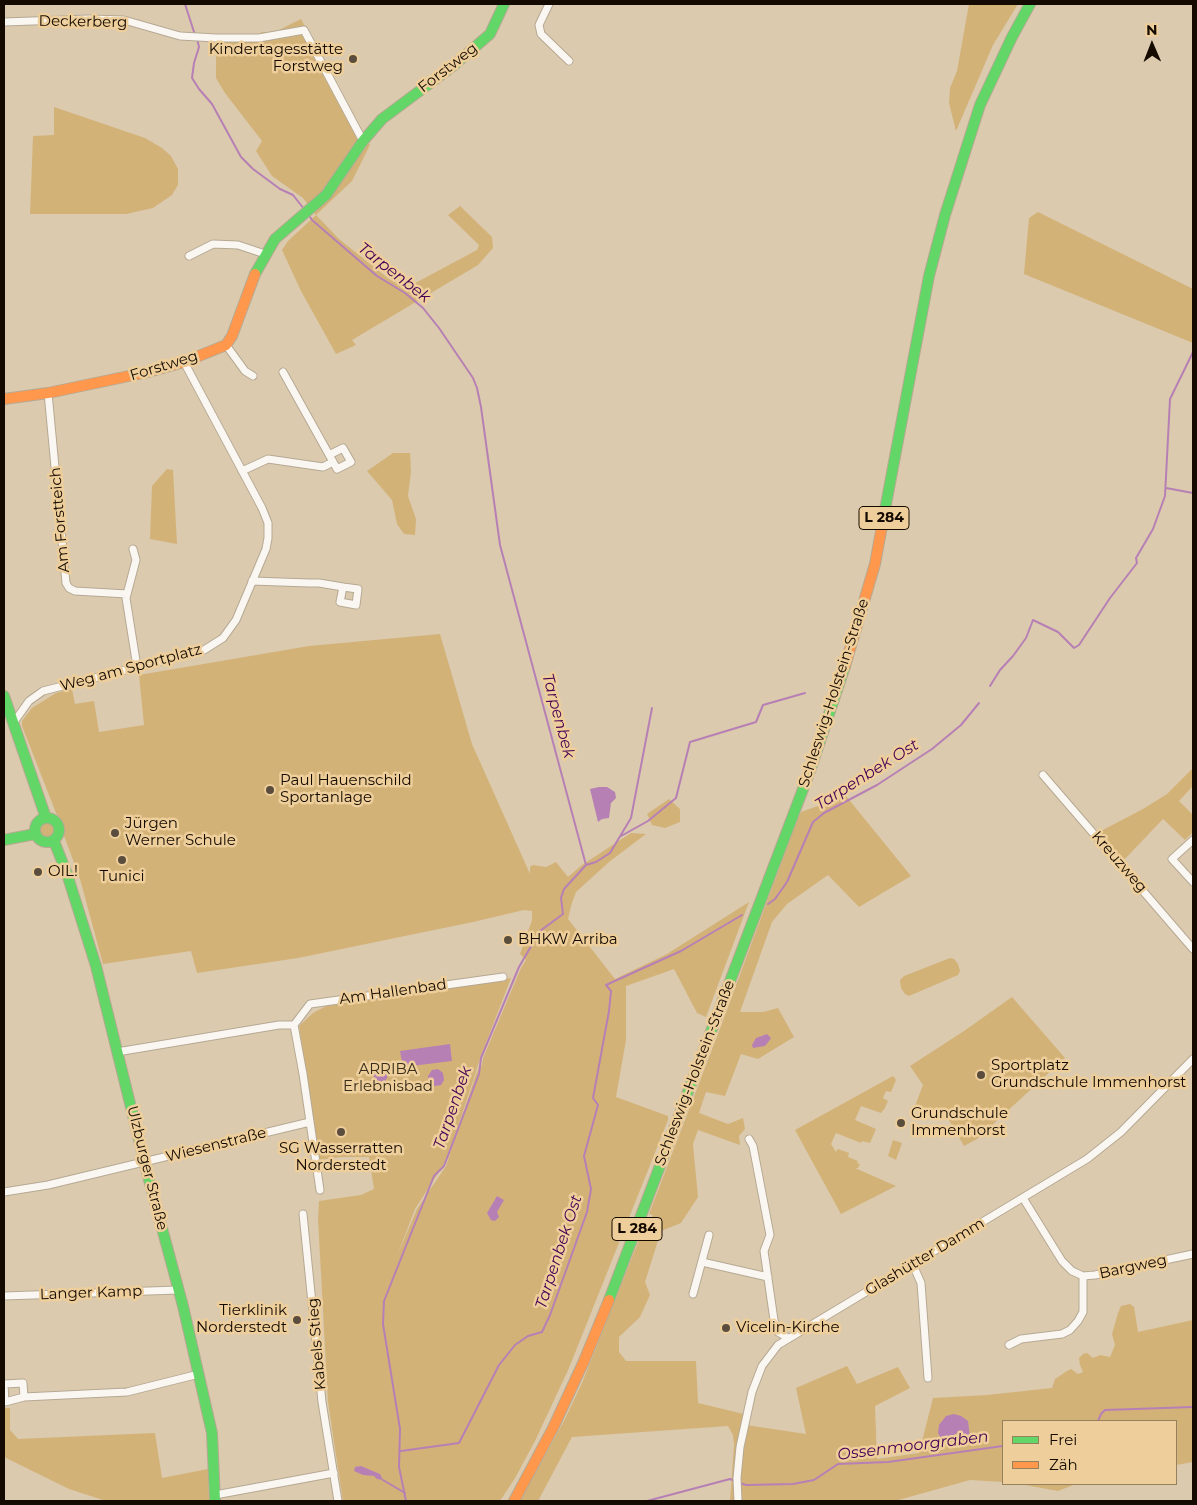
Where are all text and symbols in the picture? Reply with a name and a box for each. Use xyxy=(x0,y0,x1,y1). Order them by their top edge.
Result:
street label: Deckerberg xyxy=(38,12,128,32)
north arrow xyxy=(1127,20,1177,70)
text: N xyxy=(1146,21,1158,39)
street label: Forstweg xyxy=(415,39,481,97)
place label: Kindertagesstätte Forstweg xyxy=(209,41,343,76)
marker: Kindertagesstätte Forstweg xyxy=(347,53,359,65)
water label: Tarpenbek xyxy=(354,239,434,307)
street label: Forstweg xyxy=(128,347,200,385)
street label: Am Forstteich xyxy=(46,467,74,573)
road number: L 284 xyxy=(859,506,909,530)
street label: Schleswig-Holstein-Straße xyxy=(795,596,873,790)
street label: Weg am Sportplatz xyxy=(58,640,204,696)
water label: Tarpenbek xyxy=(537,672,579,760)
water label: Tarpenbek Ost xyxy=(812,735,922,815)
place label: Paul Hauenschild Sportanlage xyxy=(280,772,412,807)
marker: Paul Hauenschild Sportanlage xyxy=(264,784,276,796)
place label: Jürgen Werner Schule xyxy=(125,815,236,850)
marker: Jürgen Werner Schule xyxy=(109,827,121,839)
street label: Kreuzweg xyxy=(1088,828,1150,896)
marker: Tunici xyxy=(116,854,128,866)
place label: OIL! xyxy=(48,863,78,881)
marker: OIL! xyxy=(32,866,44,878)
place label: Tunici xyxy=(99,868,145,886)
place label: BHKW Arriba xyxy=(518,931,618,949)
marker: BHKW Arriba xyxy=(502,934,514,946)
street label: Am Hallenbad xyxy=(338,976,448,1008)
street label: Schleswig-Holstein-Straße xyxy=(651,978,739,1168)
place label: Sportplatz Grundschule Immenhorst xyxy=(991,1057,1186,1092)
park label: ARRIBA Erlebnisbad xyxy=(343,1061,433,1096)
water label: Tarpenbek xyxy=(430,1064,476,1152)
marker: Sportplatz Grundschule Immenhorst xyxy=(975,1069,987,1081)
street label: Ulzburger Straße xyxy=(123,1104,171,1232)
place label: Grundschule Immenhorst xyxy=(911,1105,1008,1140)
marker: Grundschule Immenhorst xyxy=(895,1117,907,1129)
street label: Wiesenstraße xyxy=(164,1124,268,1166)
marker: SG Wasserratten Norderstedt xyxy=(335,1126,347,1138)
place label: SG Wasserratten Norderstedt xyxy=(279,1140,403,1175)
water label: Tarpenbek Ost xyxy=(532,1193,586,1311)
street label: Glashütter Damm xyxy=(862,1214,988,1300)
road number: L 284 xyxy=(612,1218,662,1240)
street label: Bargweg xyxy=(1098,1251,1168,1283)
street label: Langer Kamp xyxy=(39,1282,143,1304)
street label: Kabels Stieg xyxy=(304,1297,330,1391)
place label: Tierklinik Norderstedt xyxy=(196,1302,287,1337)
marker: Tierklinik Norderstedt xyxy=(291,1314,303,1326)
place label: Vicelin-Kirche xyxy=(736,1319,840,1337)
marker: Vicelin-Kirche xyxy=(720,1322,732,1334)
legend xyxy=(1002,1420,1177,1485)
water label: Ossenmoorgraben xyxy=(836,1427,990,1465)
text: Frei xyxy=(1049,1430,1077,1449)
text: Zäh xyxy=(1049,1455,1078,1474)

